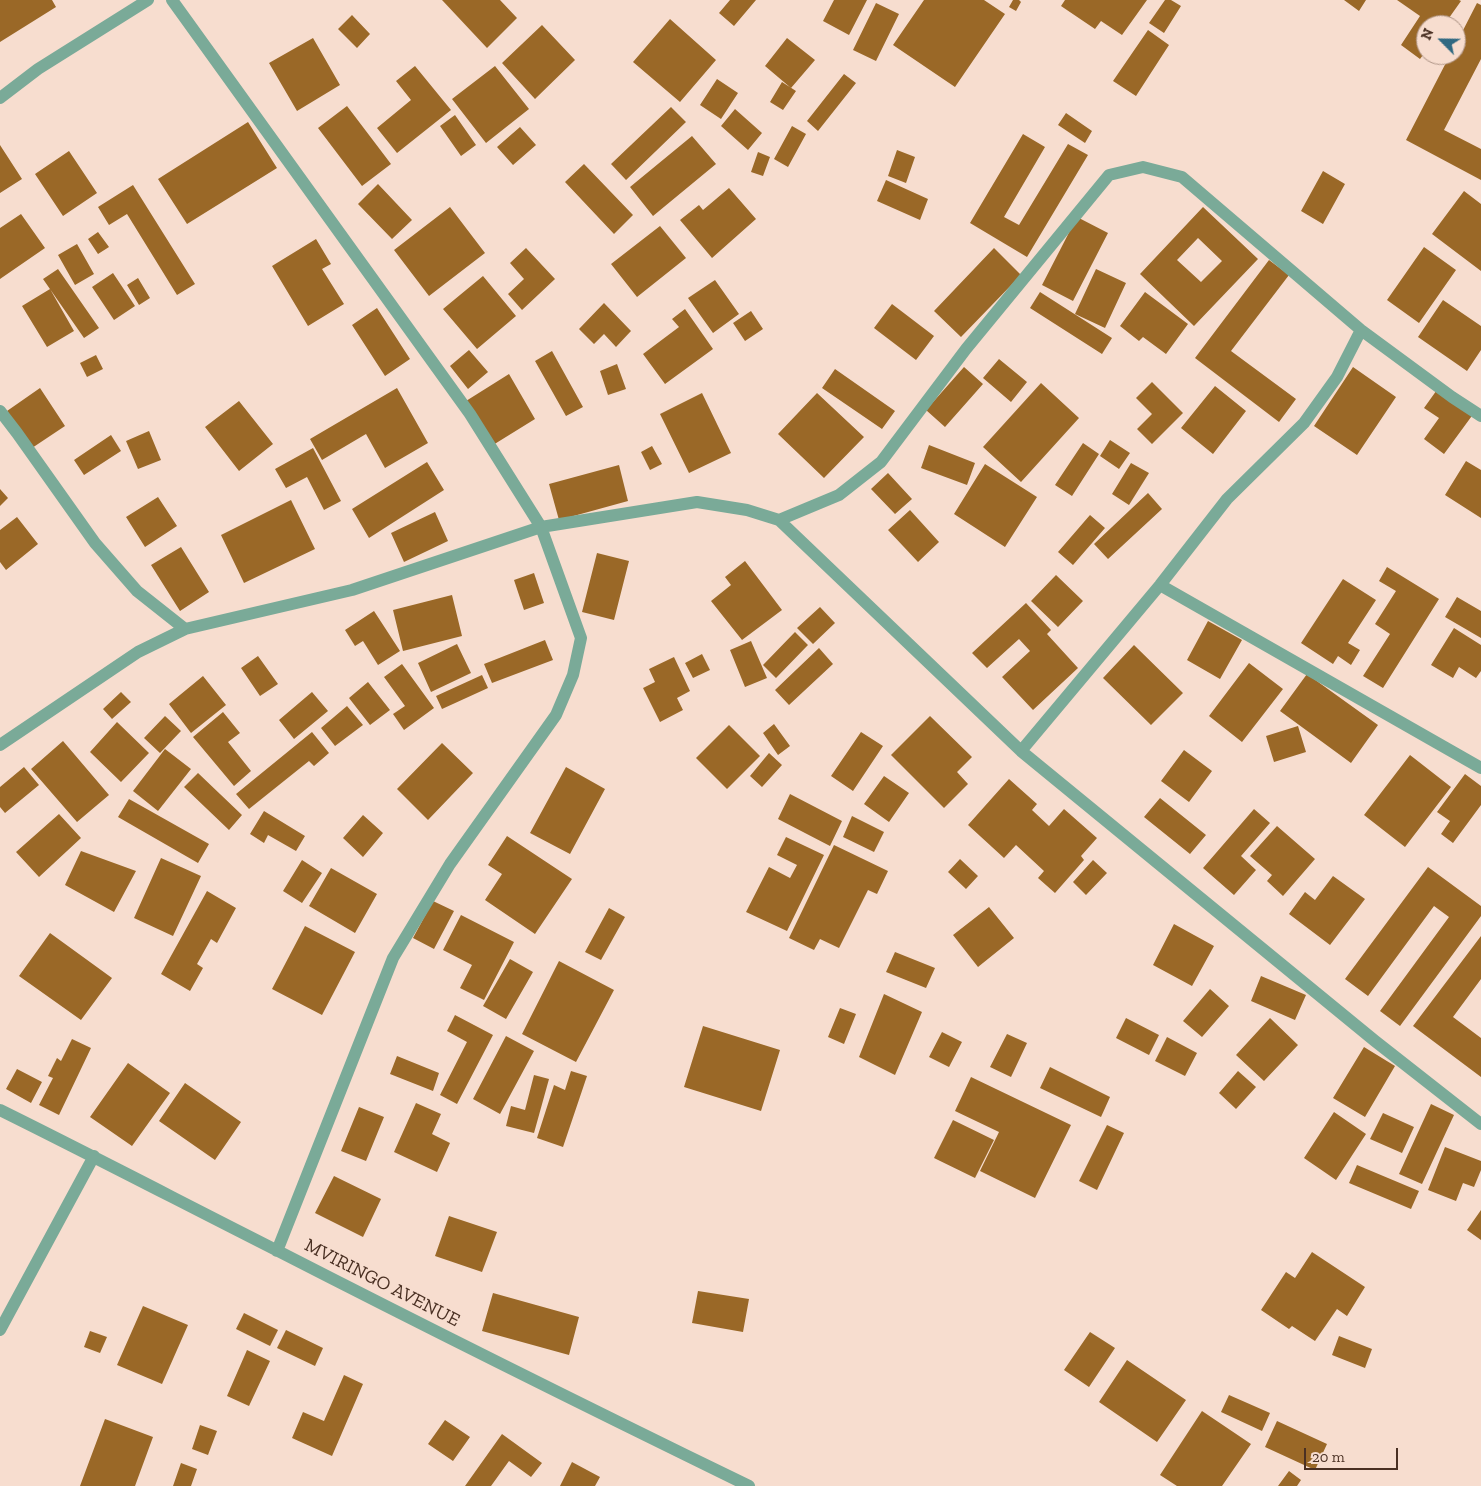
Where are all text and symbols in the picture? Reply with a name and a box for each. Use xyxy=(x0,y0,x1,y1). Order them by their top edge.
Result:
north arrow xyxy=(1416,15,1466,65)
text: N xyxy=(1418,26,1438,43)
street label: MVIRINGO AVENUE xyxy=(300,1234,464,1332)
scale bar xyxy=(1306,1438,1400,1470)
text: 20 m xyxy=(1312,1448,1345,1466)

